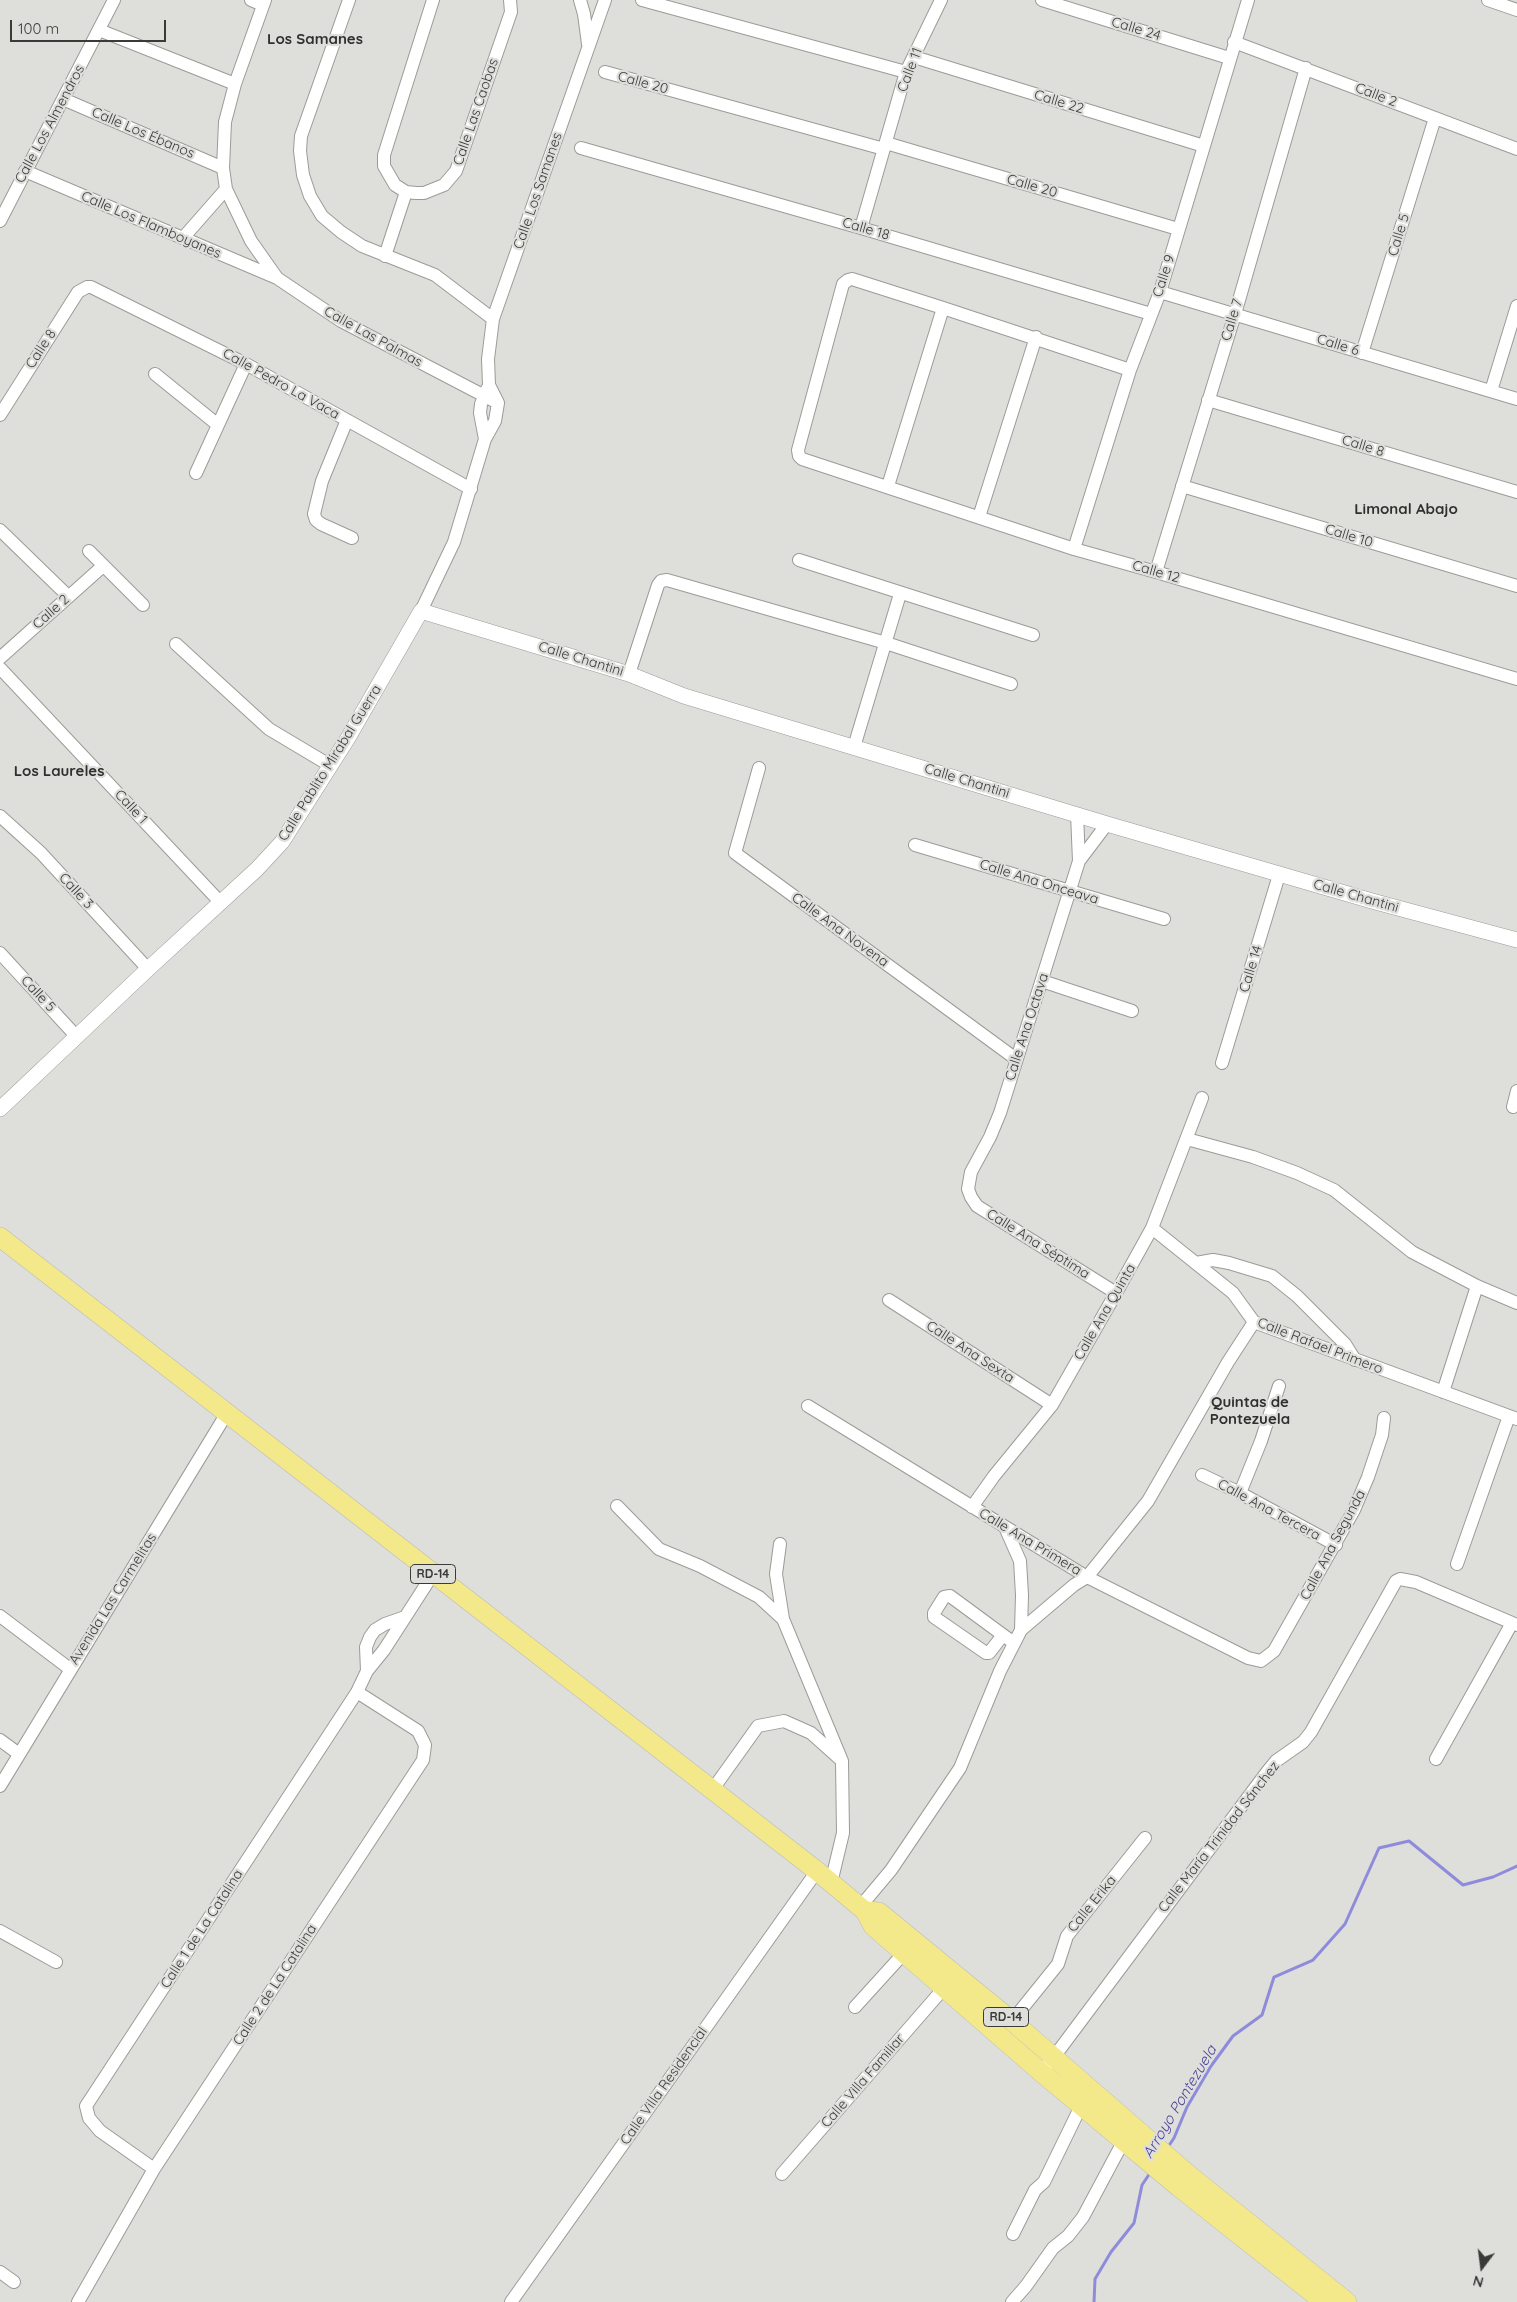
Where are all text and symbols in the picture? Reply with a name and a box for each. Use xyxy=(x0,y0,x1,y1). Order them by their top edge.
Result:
scale bar xyxy=(12,10,169,42)
street label: Calle 24 xyxy=(1109,14,1163,44)
text: 100 m xyxy=(18,19,59,38)
district label: Los Samanes xyxy=(267,30,363,48)
street label: Calle 11 xyxy=(894,46,926,94)
street label: Calle Las Caobas xyxy=(450,57,502,167)
street label: Calle Los Almendros xyxy=(12,62,88,186)
street label: Calle 20 xyxy=(616,68,670,98)
street label: Calle 2 xyxy=(1353,79,1399,111)
street label: Calle 22 xyxy=(1032,86,1086,118)
street label: Calle Los Ébanos xyxy=(89,104,197,162)
street label: Calle Los Samanes xyxy=(510,131,566,251)
street label: Calle 20 xyxy=(1005,171,1059,201)
street label: Calle Los Flamboyanes xyxy=(79,188,223,262)
street label: Calle 5 xyxy=(1385,212,1413,258)
street label: Calle 18 xyxy=(840,214,892,244)
street label: Calle 9 xyxy=(1149,253,1179,299)
street label: Calle 7 xyxy=(1218,297,1246,343)
street label: Calle Las Palmas xyxy=(321,303,425,371)
street label: Calle 8 xyxy=(22,326,60,372)
street label: Calle 6 xyxy=(1315,331,1361,359)
street label: Calle Pedro La Vaca xyxy=(220,345,342,423)
street label: Calle 8 xyxy=(1340,432,1386,460)
district label: Limonal Abajo xyxy=(1354,500,1458,518)
street label: Calle 10 xyxy=(1323,521,1375,551)
street label: Calle 12 xyxy=(1130,557,1182,587)
street label: Calle 2 xyxy=(29,591,73,633)
street label: Calle Chantini xyxy=(536,638,626,680)
street label: Calle Pablito Mirabal Guerra xyxy=(275,682,385,844)
street label: Calle Chantini xyxy=(922,760,1012,802)
district label: Los Laureles xyxy=(14,762,104,780)
street label: Calle 1 xyxy=(111,786,151,828)
street label: Calle Ana Onceava xyxy=(978,856,1100,908)
street label: Calle 3 xyxy=(55,870,97,912)
street label: Calle Chantini xyxy=(1311,876,1401,916)
street label: Calle Ana Novena xyxy=(788,889,892,971)
street label: Calle 14 xyxy=(1236,944,1266,994)
street label: Calle Ana Octava xyxy=(1002,971,1052,1083)
street label: Calle 5 xyxy=(17,972,59,1016)
street label: Calle Ana Séptima xyxy=(983,1206,1093,1282)
street label: Calle Ana Quinta xyxy=(1071,1261,1139,1363)
street label: Calle Rafael Primero xyxy=(1255,1314,1385,1378)
street label: Calle Ana Sexta xyxy=(923,1317,1017,1387)
district label: Quintas de Pontezuela xyxy=(1210,1393,1290,1428)
street label: Calle Ana Tercera xyxy=(1215,1476,1323,1544)
street label: Calle Ana Segunda xyxy=(1297,1487,1369,1603)
street label: Calle Ana Primera xyxy=(976,1505,1084,1579)
street label: Avenida Las Carmelitas xyxy=(66,1530,160,1668)
road number: RD-14 xyxy=(410,1565,456,1584)
street label: Calle María Trinidad Sánchez xyxy=(1155,1758,1283,1916)
street label: Calle 1 de La Catalina xyxy=(157,1866,247,1992)
street label: Calle Erika xyxy=(1064,1872,1120,1936)
street label: Calle 2 de La Catalina xyxy=(230,1921,320,2049)
road number: RD-14 xyxy=(984,2008,1028,2026)
street label: Calle Villa Residencial xyxy=(617,2024,711,2148)
street label: Calle Villa Familiar xyxy=(818,2031,908,2131)
water label: Arroyo Pontezuela xyxy=(1139,2042,1221,2162)
north arrow xyxy=(1457,2242,1507,2292)
text: N xyxy=(1471,2271,1485,2292)

